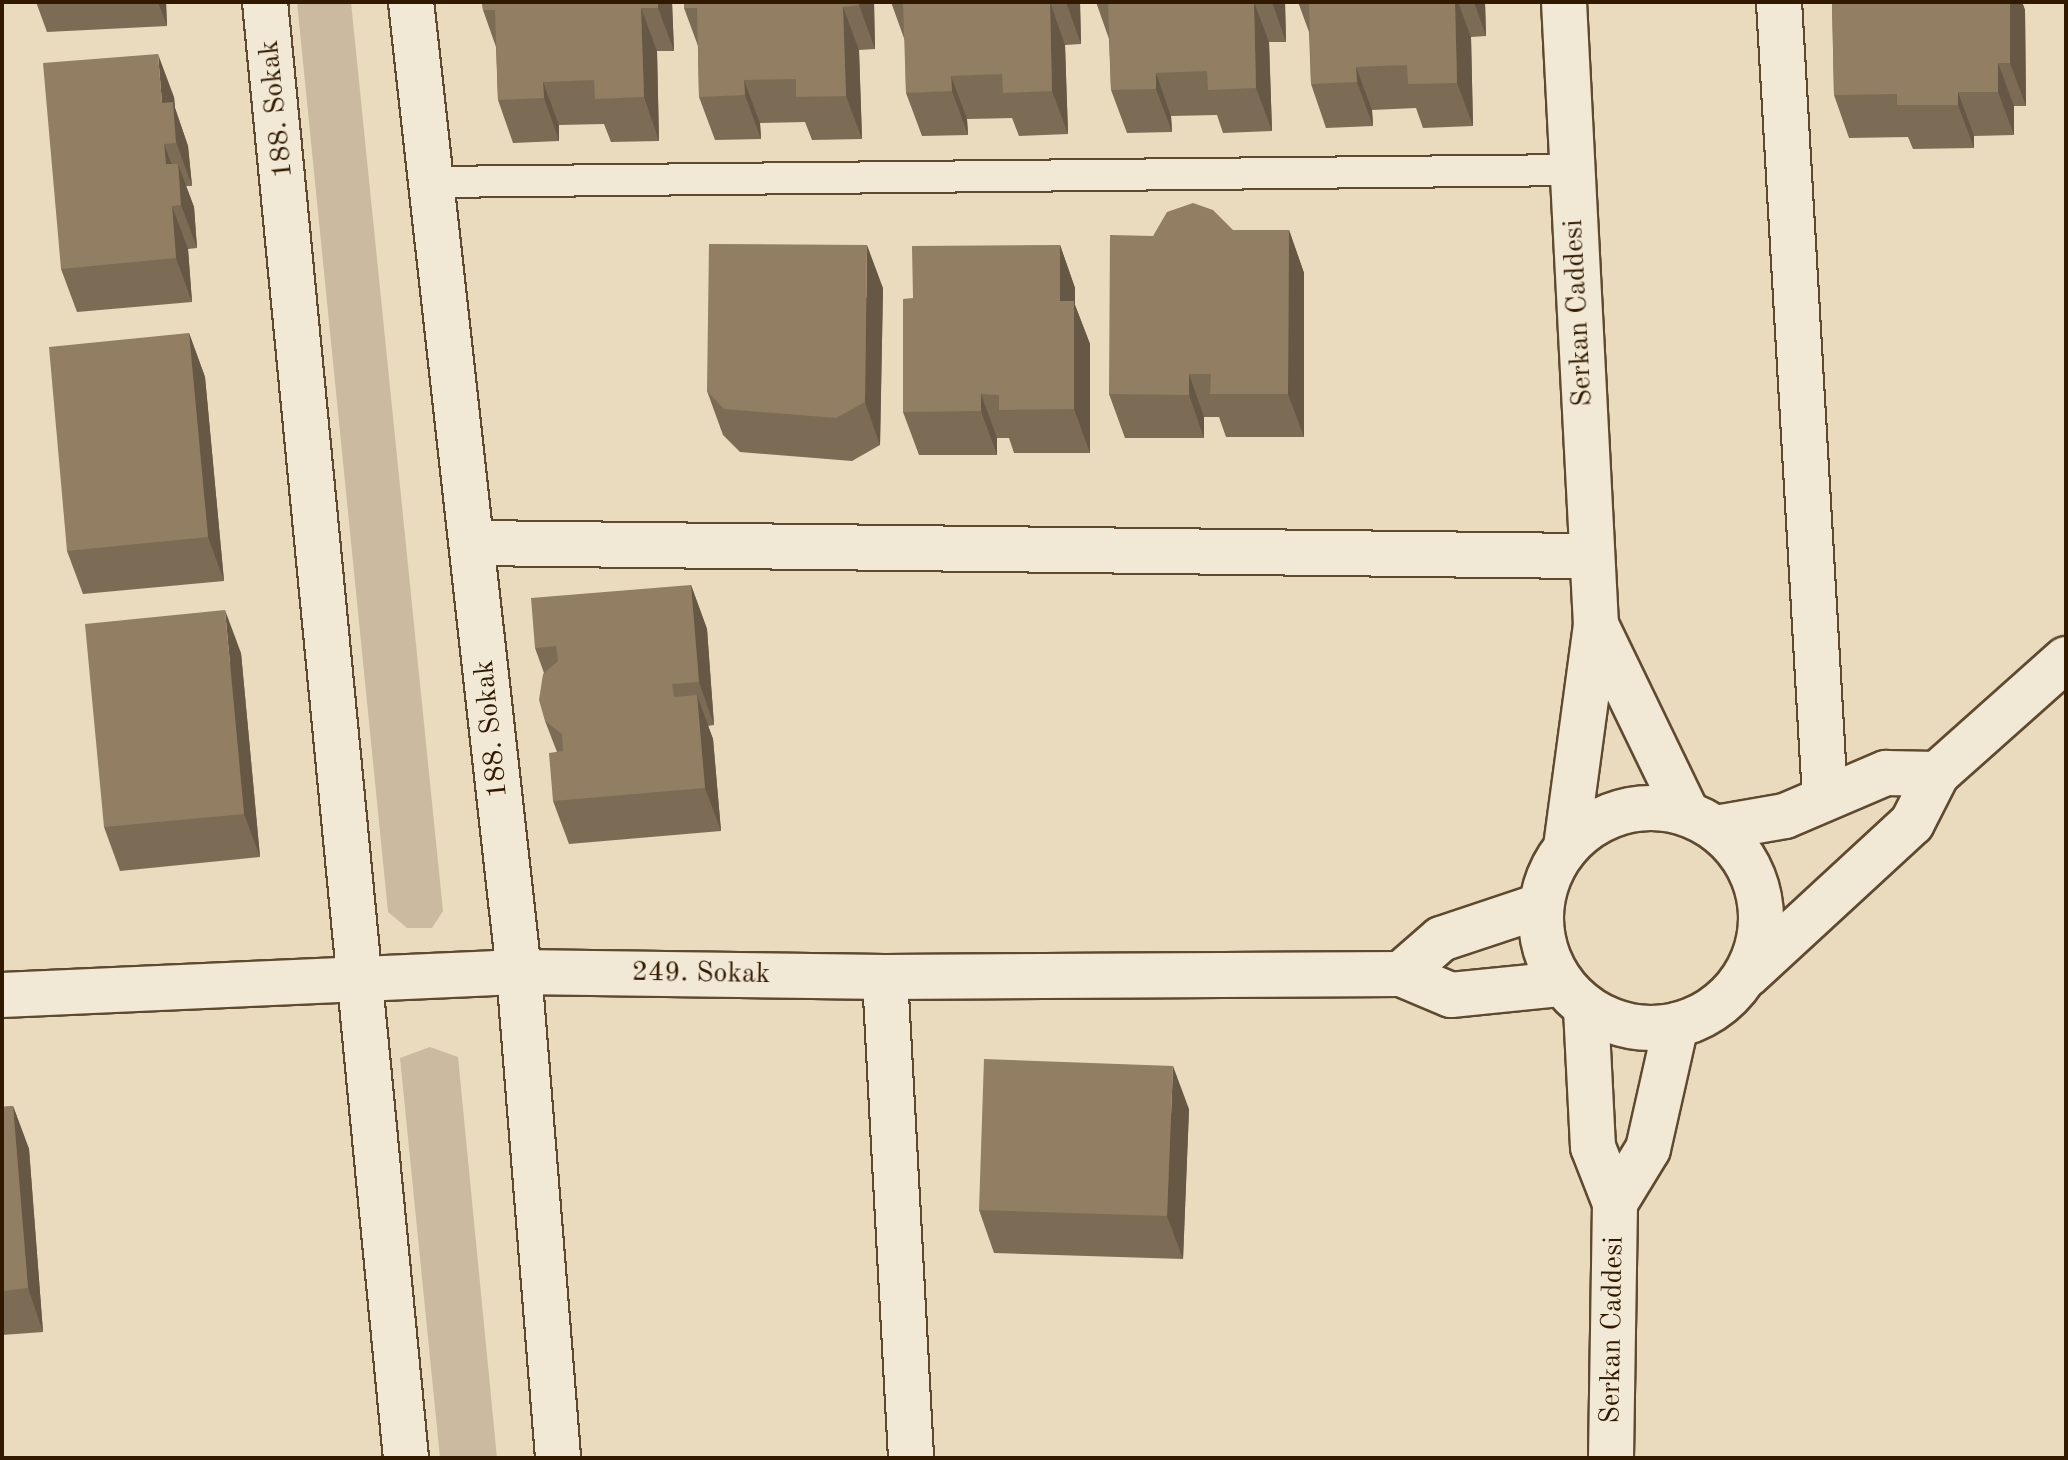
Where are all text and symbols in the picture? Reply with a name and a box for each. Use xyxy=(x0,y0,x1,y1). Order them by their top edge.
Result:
street label: 188. Sokak xyxy=(253,38,301,180)
street label: Serkan Caddesi xyxy=(1557,219,1601,407)
street label: 188. Sokak xyxy=(468,658,516,800)
street label: 249. Sokak xyxy=(631,956,771,992)
street label: Serkan Caddesi xyxy=(1595,1236,1631,1424)

